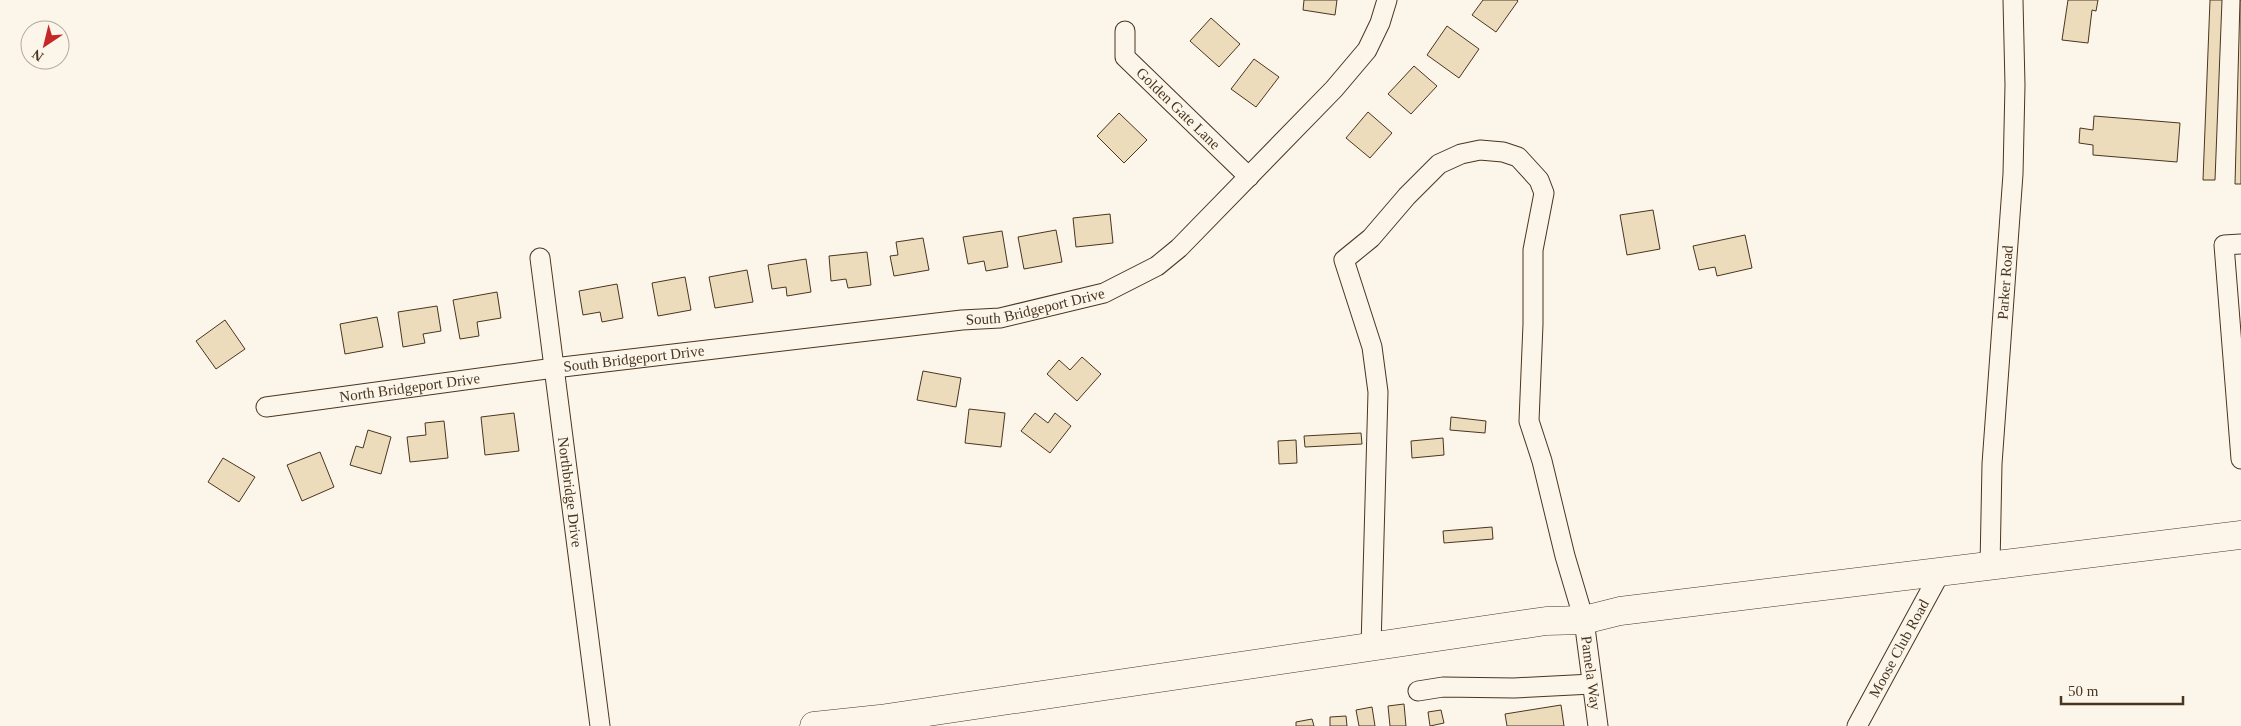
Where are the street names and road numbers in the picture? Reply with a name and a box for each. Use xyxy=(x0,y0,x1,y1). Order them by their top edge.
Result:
street label: Golden Gate Lane xyxy=(1133,64,1224,153)
street label: Parker Road xyxy=(1994,244,2016,320)
street label: South Bridgeport Drive xyxy=(965,285,1107,328)
street label: South Bridgeport Drive xyxy=(563,342,705,375)
street label: North Bridgeport Drive xyxy=(338,370,481,405)
street label: Northbridge Drive xyxy=(555,436,585,549)
street label: Moose Club Road xyxy=(1866,596,1932,700)
street label: Pamela Way xyxy=(1578,635,1604,712)

